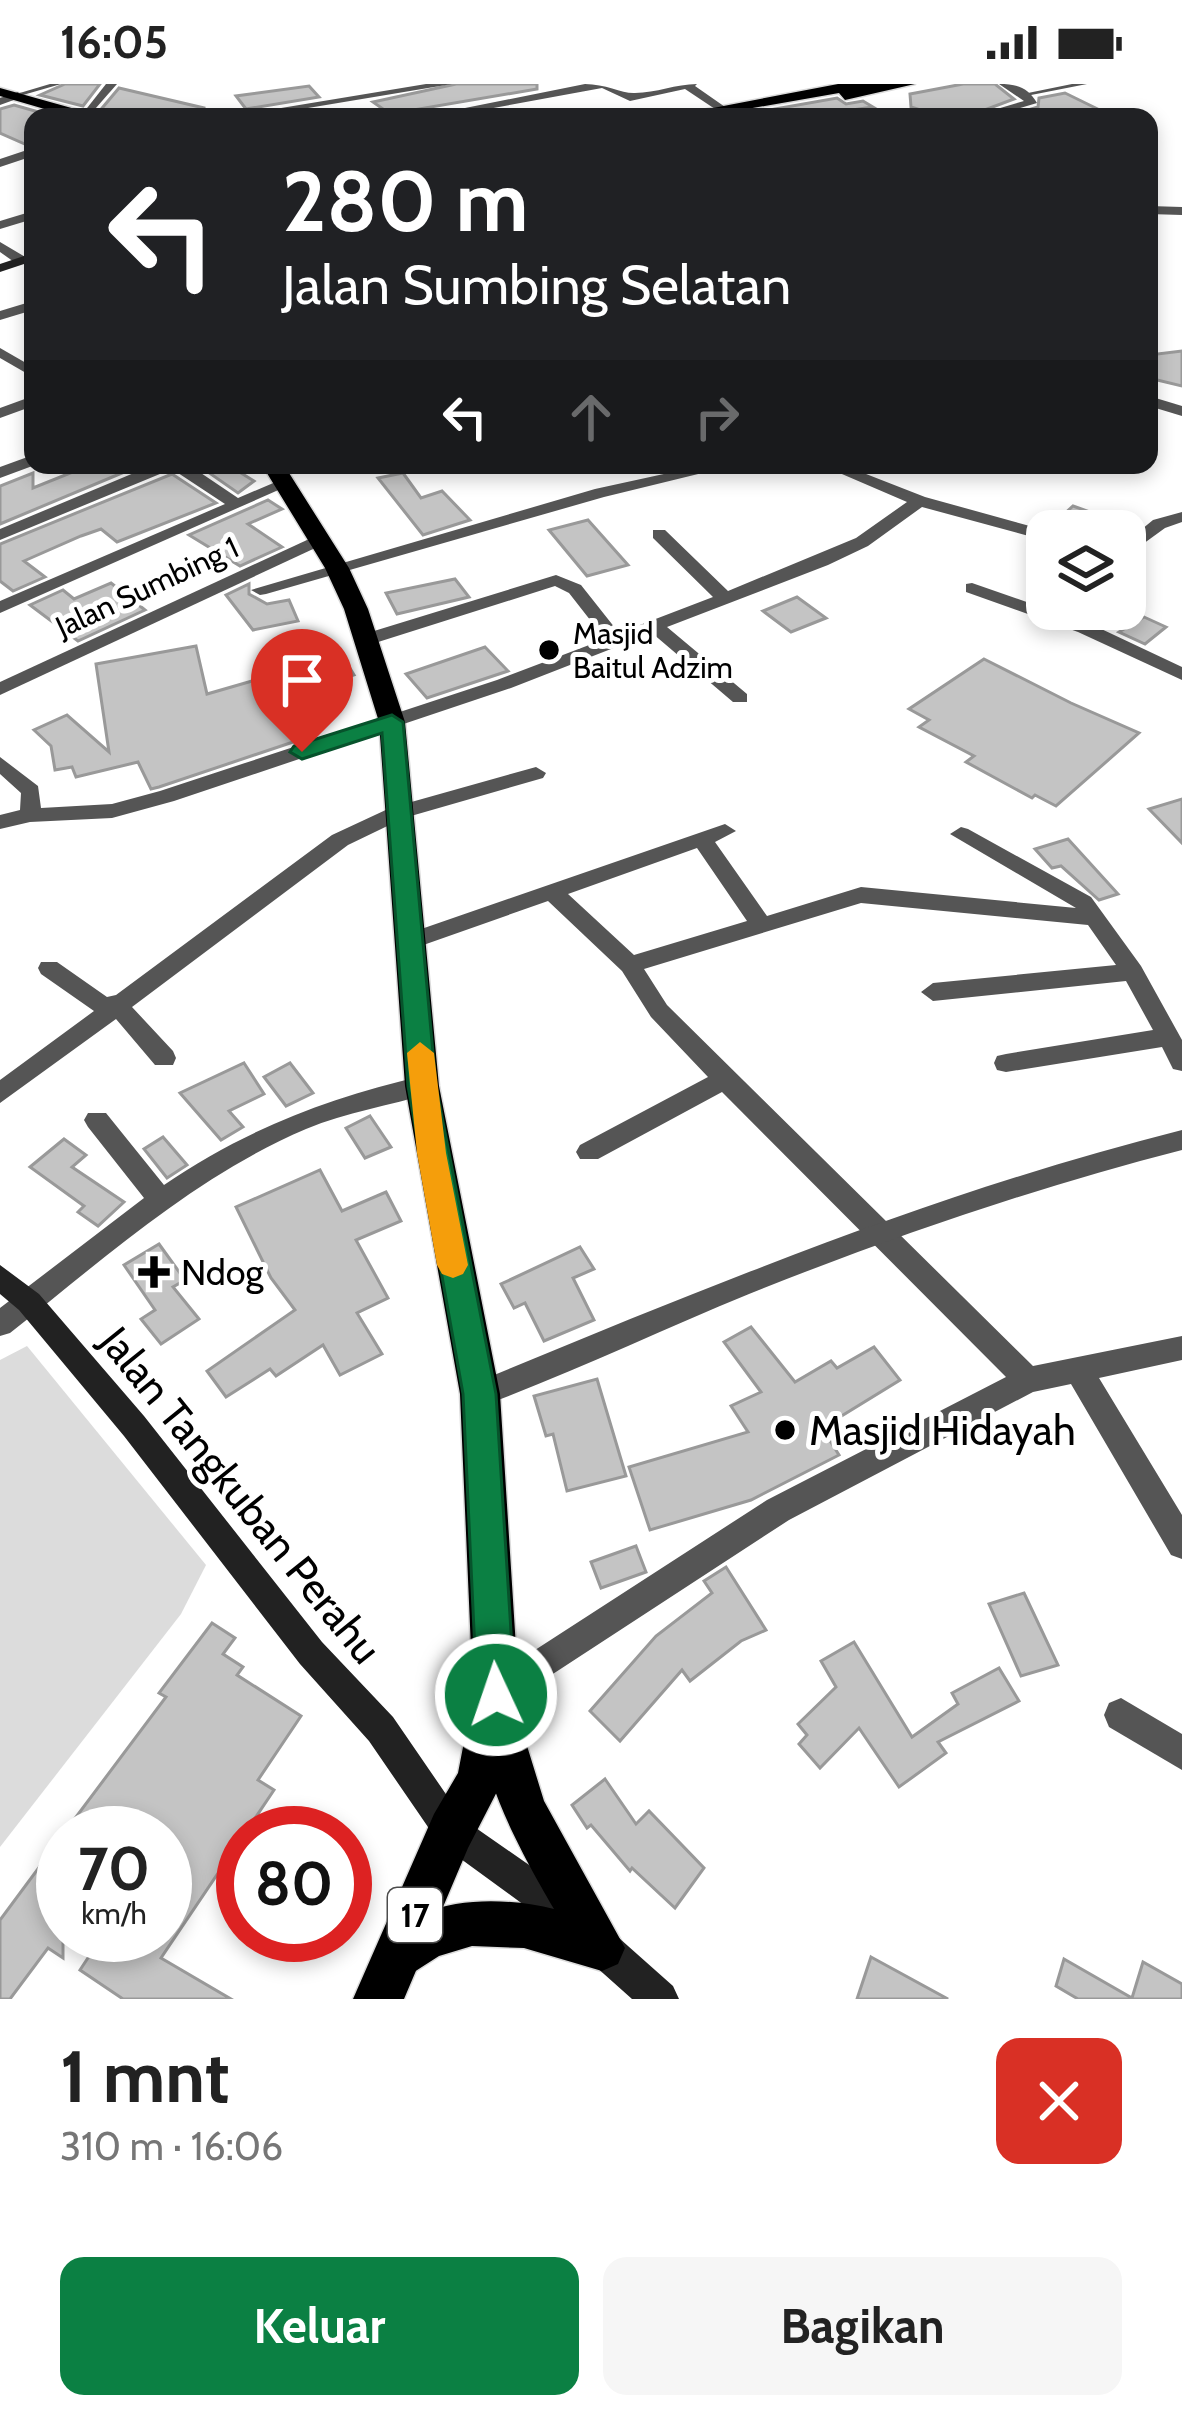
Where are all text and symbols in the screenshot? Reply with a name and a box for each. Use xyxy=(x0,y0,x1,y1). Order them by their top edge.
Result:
text: 16:05 xyxy=(60,15,168,69)
text: 280 m xyxy=(282,150,528,252)
icon: left xyxy=(84,156,240,312)
text: Jalan Sumbing Selatan xyxy=(282,252,791,318)
icon: left xyxy=(432,384,498,450)
icon: ahead xyxy=(558,384,624,450)
icon: right xyxy=(684,384,750,450)
map controls xyxy=(1026,510,1146,630)
button: layers xyxy=(1026,510,1146,630)
street label: Jalan Sumbing 1 xyxy=(49,529,244,646)
place label: Masjid Baitul Adzim xyxy=(573,615,733,686)
pin xyxy=(251,629,353,752)
marker: Masjid Baitul Adzim xyxy=(536,637,562,663)
icon: arrive xyxy=(269,647,335,713)
place label: Ndog xyxy=(181,1250,265,1294)
marker: Ndog xyxy=(138,1256,170,1288)
street label: Jalan Tangkuban Perahu xyxy=(89,1315,393,1674)
place label: Masjid Hidayah xyxy=(809,1404,1076,1456)
marker: Masjid Hidayah xyxy=(772,1417,798,1443)
position arrow xyxy=(433,1632,559,1758)
speed limit sign: 80 xyxy=(216,1806,372,1962)
text: 70 xyxy=(78,1832,150,1905)
road number: 17 xyxy=(388,1888,442,1942)
text: km/h xyxy=(81,1895,147,1932)
text: 1 mnt xyxy=(60,2033,229,2120)
button: close xyxy=(996,2038,1122,2164)
text: 310 m · 16:06 xyxy=(60,2122,283,2170)
button: Keluar xyxy=(60,2257,579,2395)
button: Bagikan xyxy=(603,2257,1122,2395)

